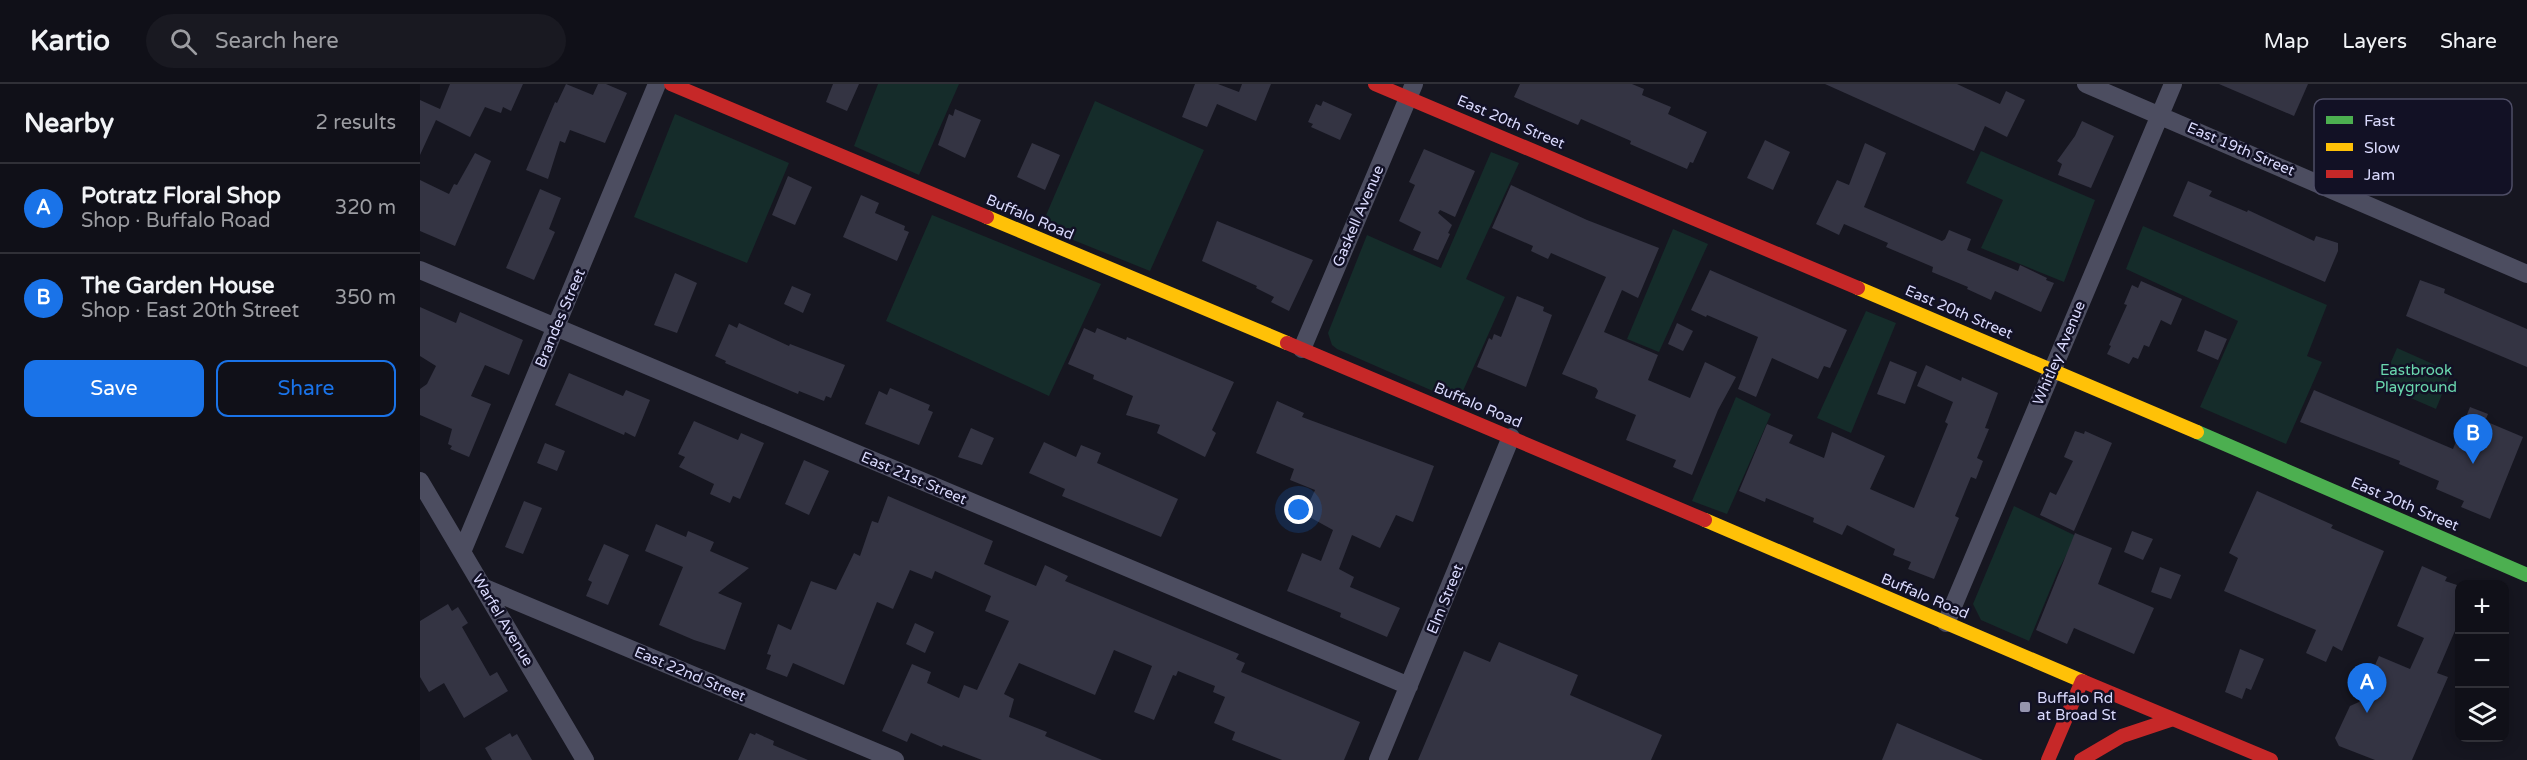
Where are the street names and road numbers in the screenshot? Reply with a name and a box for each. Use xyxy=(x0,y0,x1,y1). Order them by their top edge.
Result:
street label: East 20th Street xyxy=(1454,91,1568,153)
street label: East 19th Street xyxy=(2184,118,2298,180)
street label: Gaskell Avenue xyxy=(1329,163,1387,269)
street label: Buffalo Road xyxy=(983,190,1077,244)
street label: Brandes Street xyxy=(531,266,589,370)
street label: East 20th Street xyxy=(1902,281,2016,343)
street label: Whitley Avenue xyxy=(2029,298,2089,408)
street label: Buffalo Road xyxy=(1431,378,1525,432)
street label: East 21st Street xyxy=(858,448,970,508)
street label: East 20th Street xyxy=(2348,473,2462,535)
street label: Elm Street xyxy=(1423,561,1467,637)
street label: Buffalo Road xyxy=(1878,569,1972,623)
street label: Warfel Avenue xyxy=(469,571,537,669)
street label: East 22nd Street xyxy=(632,642,748,706)

